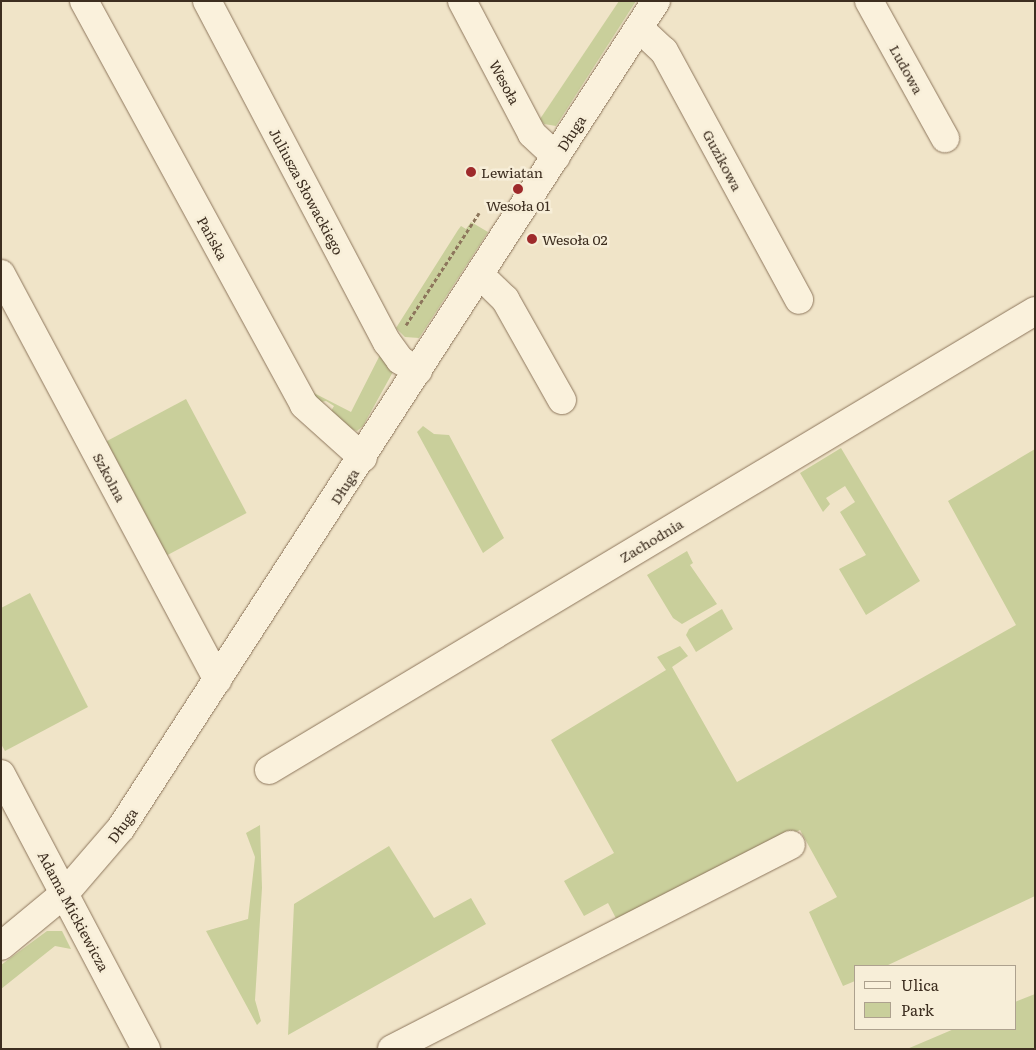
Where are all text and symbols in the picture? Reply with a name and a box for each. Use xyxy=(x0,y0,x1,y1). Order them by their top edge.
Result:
street label: Ludowa xyxy=(887,42,927,96)
street label: Wesoła xyxy=(486,57,524,107)
street label: Długa xyxy=(553,112,589,154)
street label: Juliusza Słowackiego xyxy=(266,125,348,257)
street label: Guzikowa xyxy=(700,127,746,193)
place label: Lewiatan xyxy=(481,164,543,180)
marker: Lewiatan xyxy=(465,166,477,178)
marker: Wesoła 01 xyxy=(512,183,524,195)
place label: Wesoła 01 xyxy=(486,197,550,213)
street label: Pańska xyxy=(194,213,232,263)
place label: Wesoła 02 xyxy=(542,231,607,247)
marker: Wesoła 02 xyxy=(526,233,538,245)
street label: Szkolna xyxy=(90,450,130,504)
street label: Długa xyxy=(326,465,362,507)
street label: Zachodnia xyxy=(616,515,686,565)
street label: Długa xyxy=(104,804,140,846)
street label: Adama Mickiewicza xyxy=(35,848,113,974)
legend xyxy=(854,965,1016,1030)
text: Ulica xyxy=(901,973,939,996)
text: Park xyxy=(901,998,934,1021)

